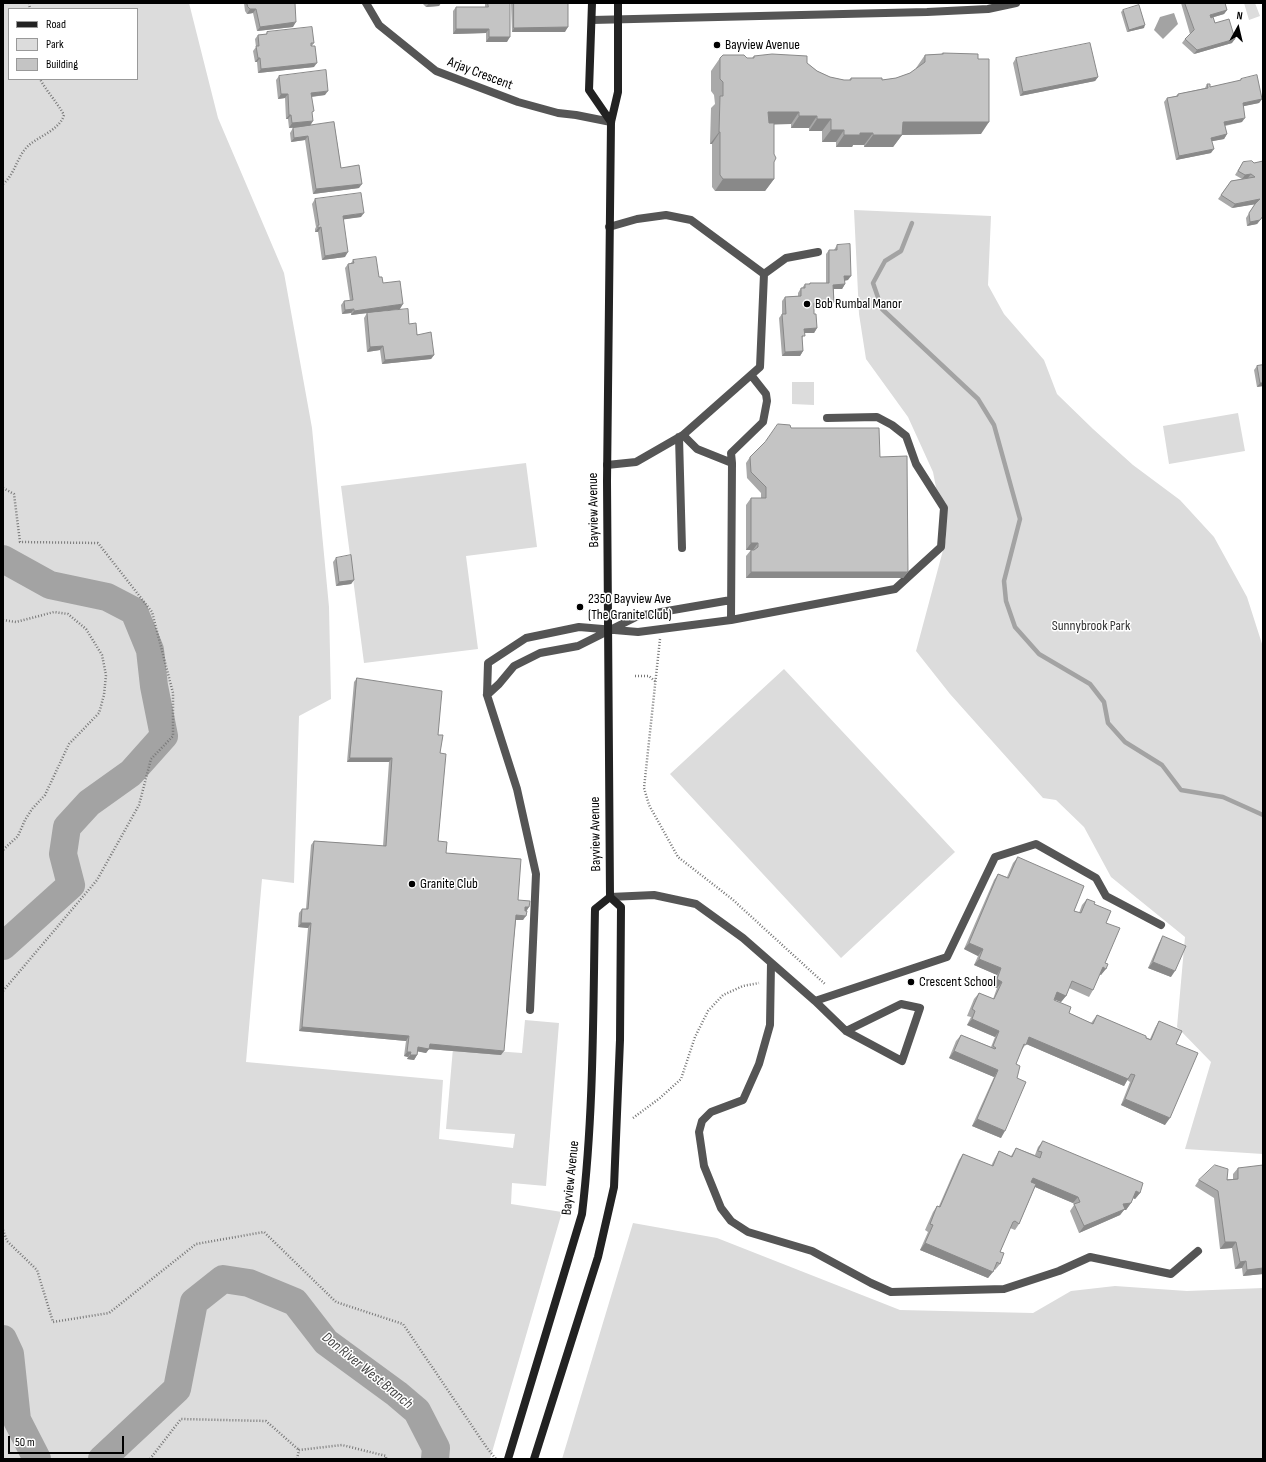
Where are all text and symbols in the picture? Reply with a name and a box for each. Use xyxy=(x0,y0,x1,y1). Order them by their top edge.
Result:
legend xyxy=(8,8,138,80)
north arrow xyxy=(1218,8,1258,48)
text: N xyxy=(1236,9,1244,22)
text: Road xyxy=(46,17,66,32)
text: Park xyxy=(46,37,64,52)
place label: Bayview Avenue xyxy=(725,37,800,53)
marker: Bayview Avenue xyxy=(712,40,722,50)
street label: Arjay Crescent xyxy=(445,54,515,94)
text: Building xyxy=(46,57,78,72)
place label: Bob Rumbal Manor xyxy=(815,296,902,312)
marker: Bob Rumbal Manor xyxy=(802,299,812,309)
street label: Bayview Avenue xyxy=(585,472,603,548)
place label: 2350 Bayview Ave (The Granite Club) xyxy=(588,591,672,624)
marker: 2350 Bayview Ave (The Granite Club) xyxy=(575,602,585,612)
park label: Sunnybrook Park xyxy=(1052,618,1130,634)
street label: Bayview Avenue xyxy=(587,796,605,872)
place label: Granite Club xyxy=(420,876,478,892)
marker: Granite Club xyxy=(407,879,417,889)
place label: Crescent School xyxy=(919,974,996,990)
marker: Crescent School xyxy=(906,977,916,987)
street label: Bayview Avenue xyxy=(559,1140,583,1216)
water label: Don River West Branch xyxy=(318,1329,416,1413)
scale bar xyxy=(10,1428,126,1454)
text: 50 m xyxy=(15,1435,35,1450)

